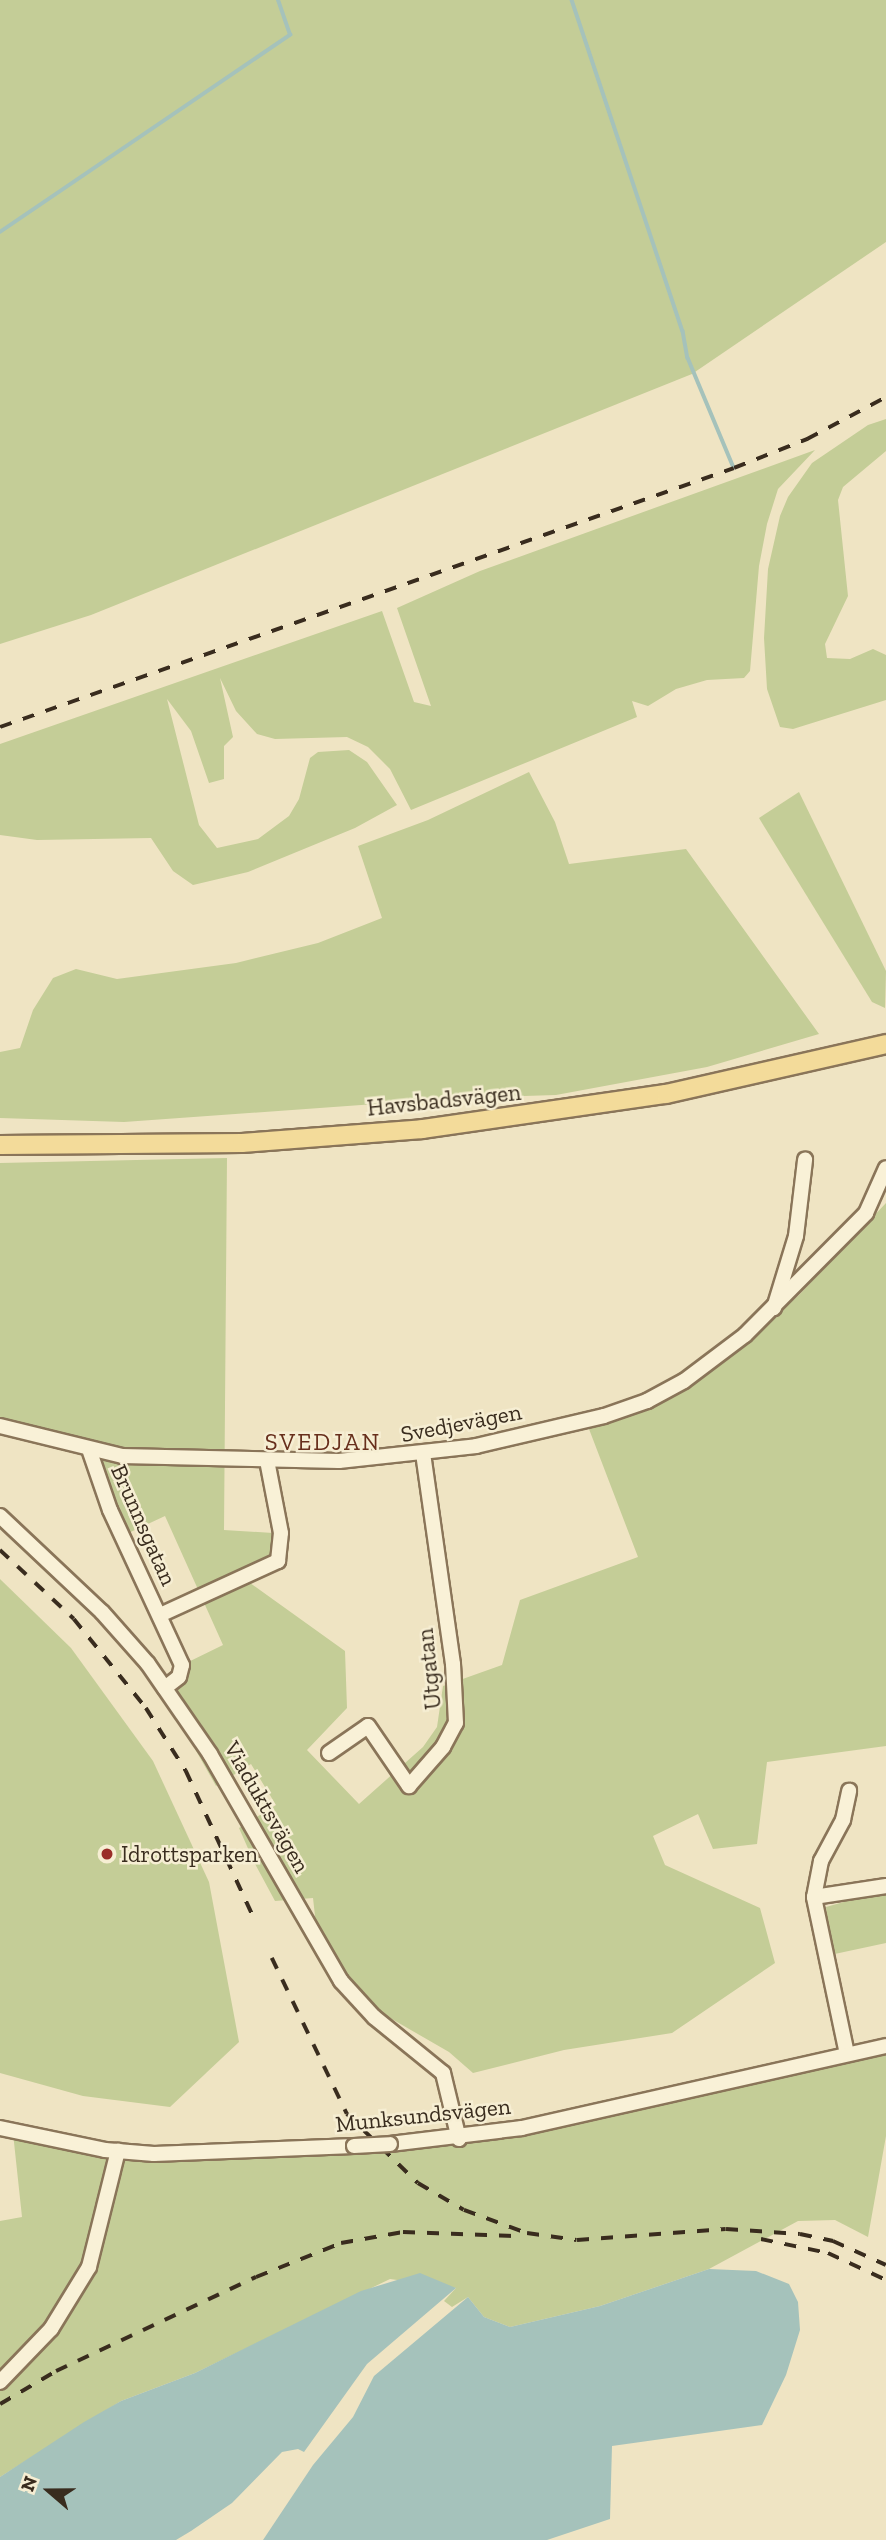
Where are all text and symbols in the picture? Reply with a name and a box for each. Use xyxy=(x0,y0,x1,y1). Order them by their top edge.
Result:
street label: Havsbadsvägen xyxy=(366,1078,522,1122)
street label: Svedjevägen xyxy=(398,1398,524,1448)
district label: SVEDJAN xyxy=(266,1428,380,1456)
street label: Brunnsgatan xyxy=(105,1460,183,1590)
street label: Utgatan xyxy=(411,1627,447,1711)
street label: Viaduktsvägen xyxy=(218,1736,316,1878)
place label: Idrottsparken xyxy=(121,1840,258,1868)
marker: Idrottsparken xyxy=(99,1846,115,1862)
street label: Munksundsvägen xyxy=(334,2092,512,2138)
north arrow xyxy=(14,2456,84,2526)
text: N xyxy=(16,2473,42,2494)

